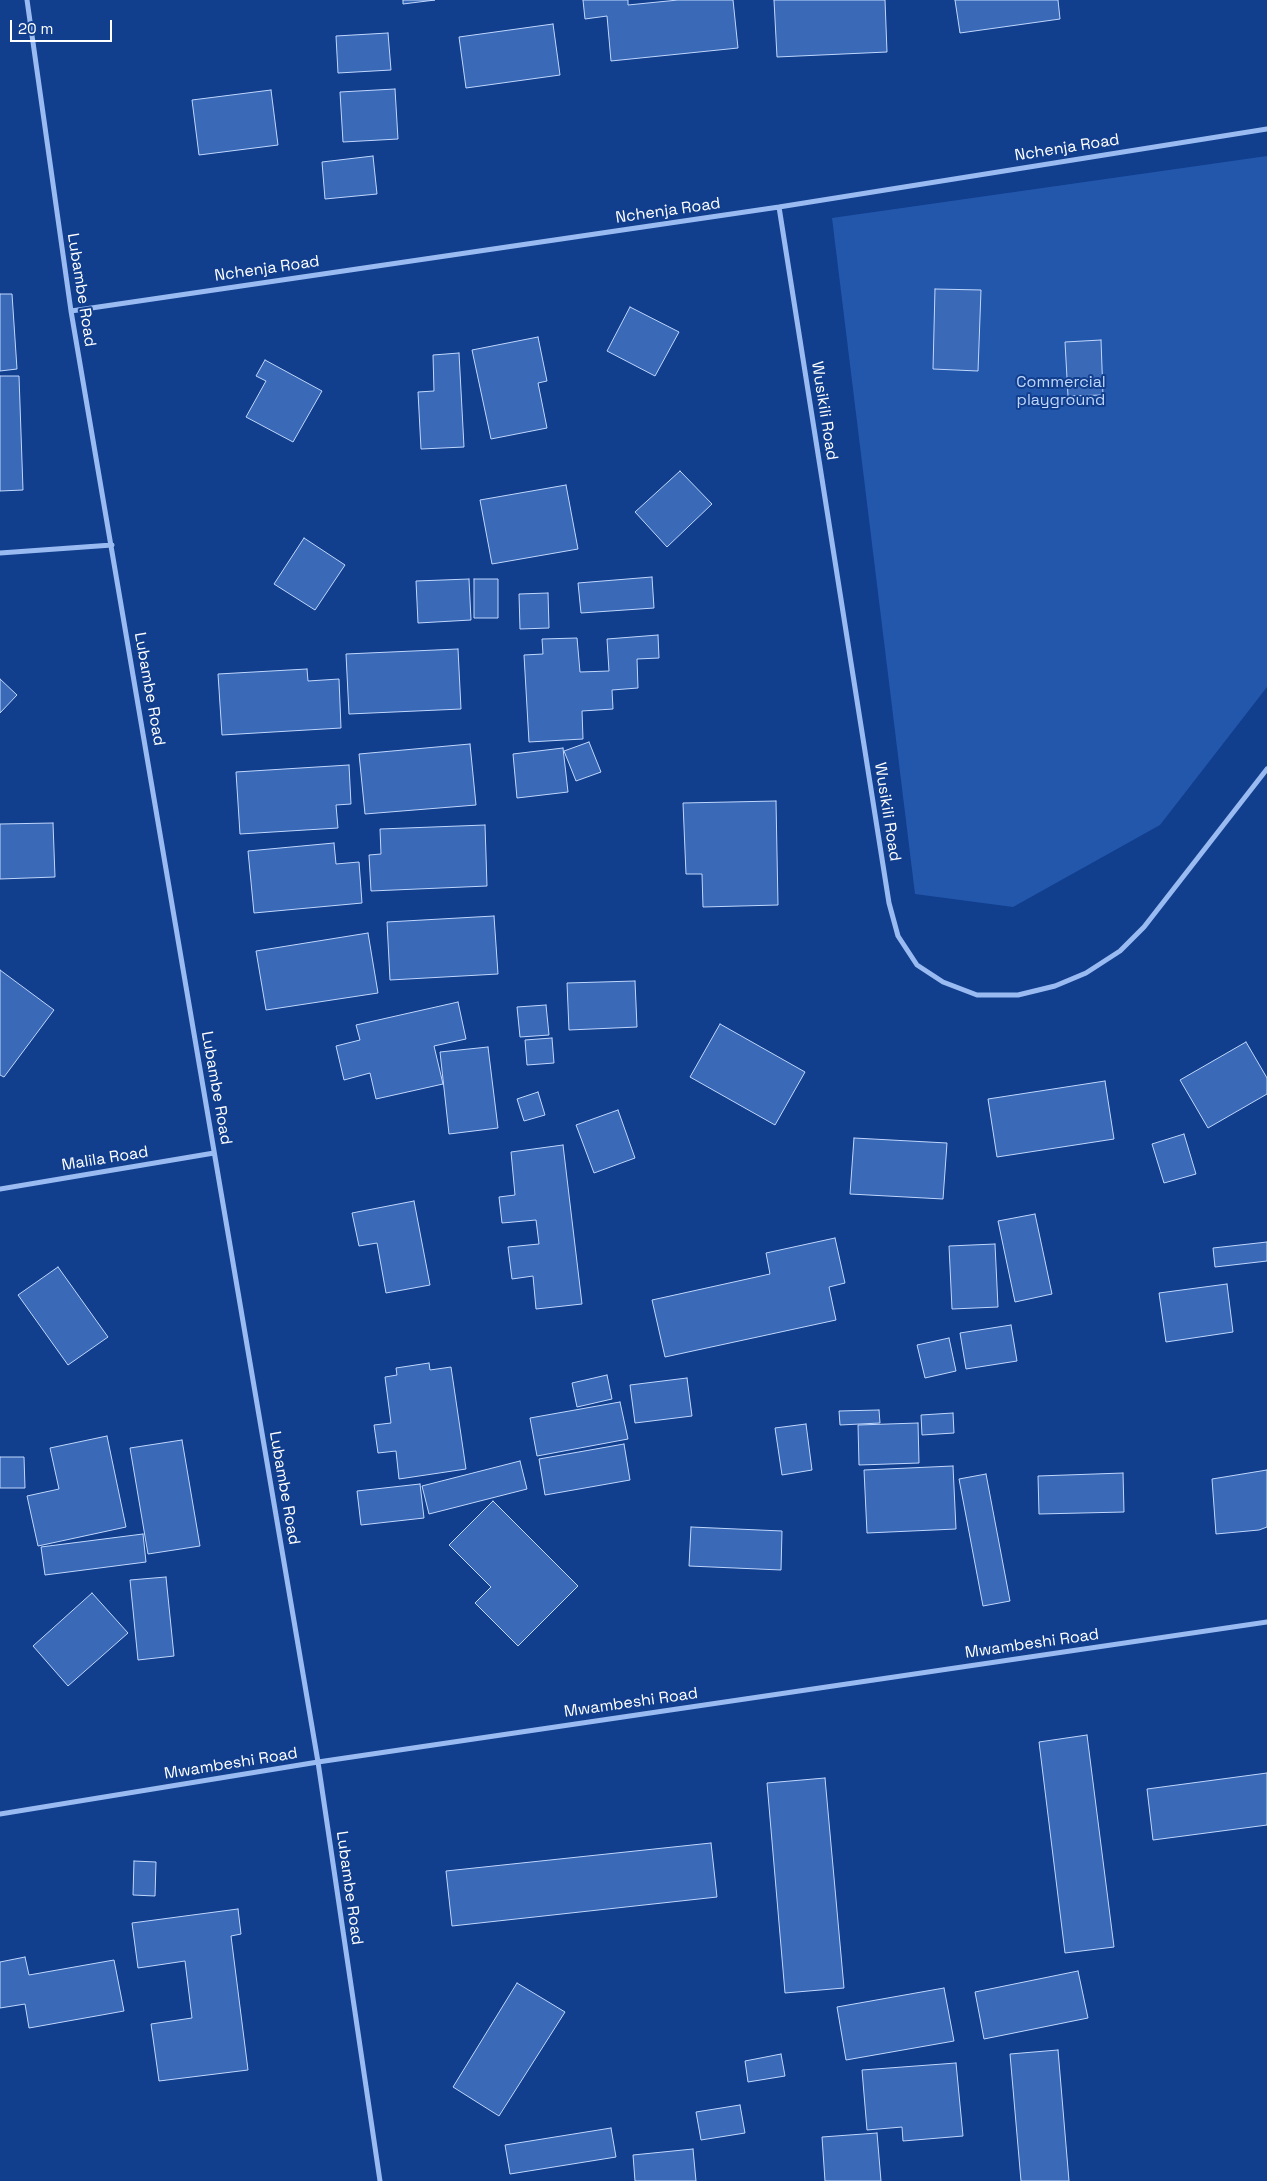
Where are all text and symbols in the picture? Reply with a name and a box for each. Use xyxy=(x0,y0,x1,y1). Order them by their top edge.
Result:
scale bar xyxy=(12,10,115,42)
text: 20 m xyxy=(18,19,53,38)
street label: Nchenja Road xyxy=(1013,130,1121,166)
street label: Nchenja Road xyxy=(614,194,722,228)
street label: Lubambe Road xyxy=(63,232,99,348)
street label: Nchenja Road xyxy=(213,252,321,286)
street label: Wusikili Road xyxy=(807,360,841,462)
park label: Commercial playground xyxy=(1016,373,1106,411)
street label: Lubambe Road xyxy=(130,631,168,747)
street label: Wusikili Road xyxy=(870,761,904,863)
street label: Lubambe Road xyxy=(197,1030,235,1146)
street label: Malila Road xyxy=(60,1143,150,1175)
street label: Lubambe Road xyxy=(265,1430,303,1546)
street label: Mwambeshi Road xyxy=(964,1625,1100,1663)
street label: Mwambeshi Road xyxy=(563,1684,699,1722)
street label: Mwambeshi Road xyxy=(163,1744,299,1784)
street label: Lubambe Road xyxy=(331,1830,367,1946)

